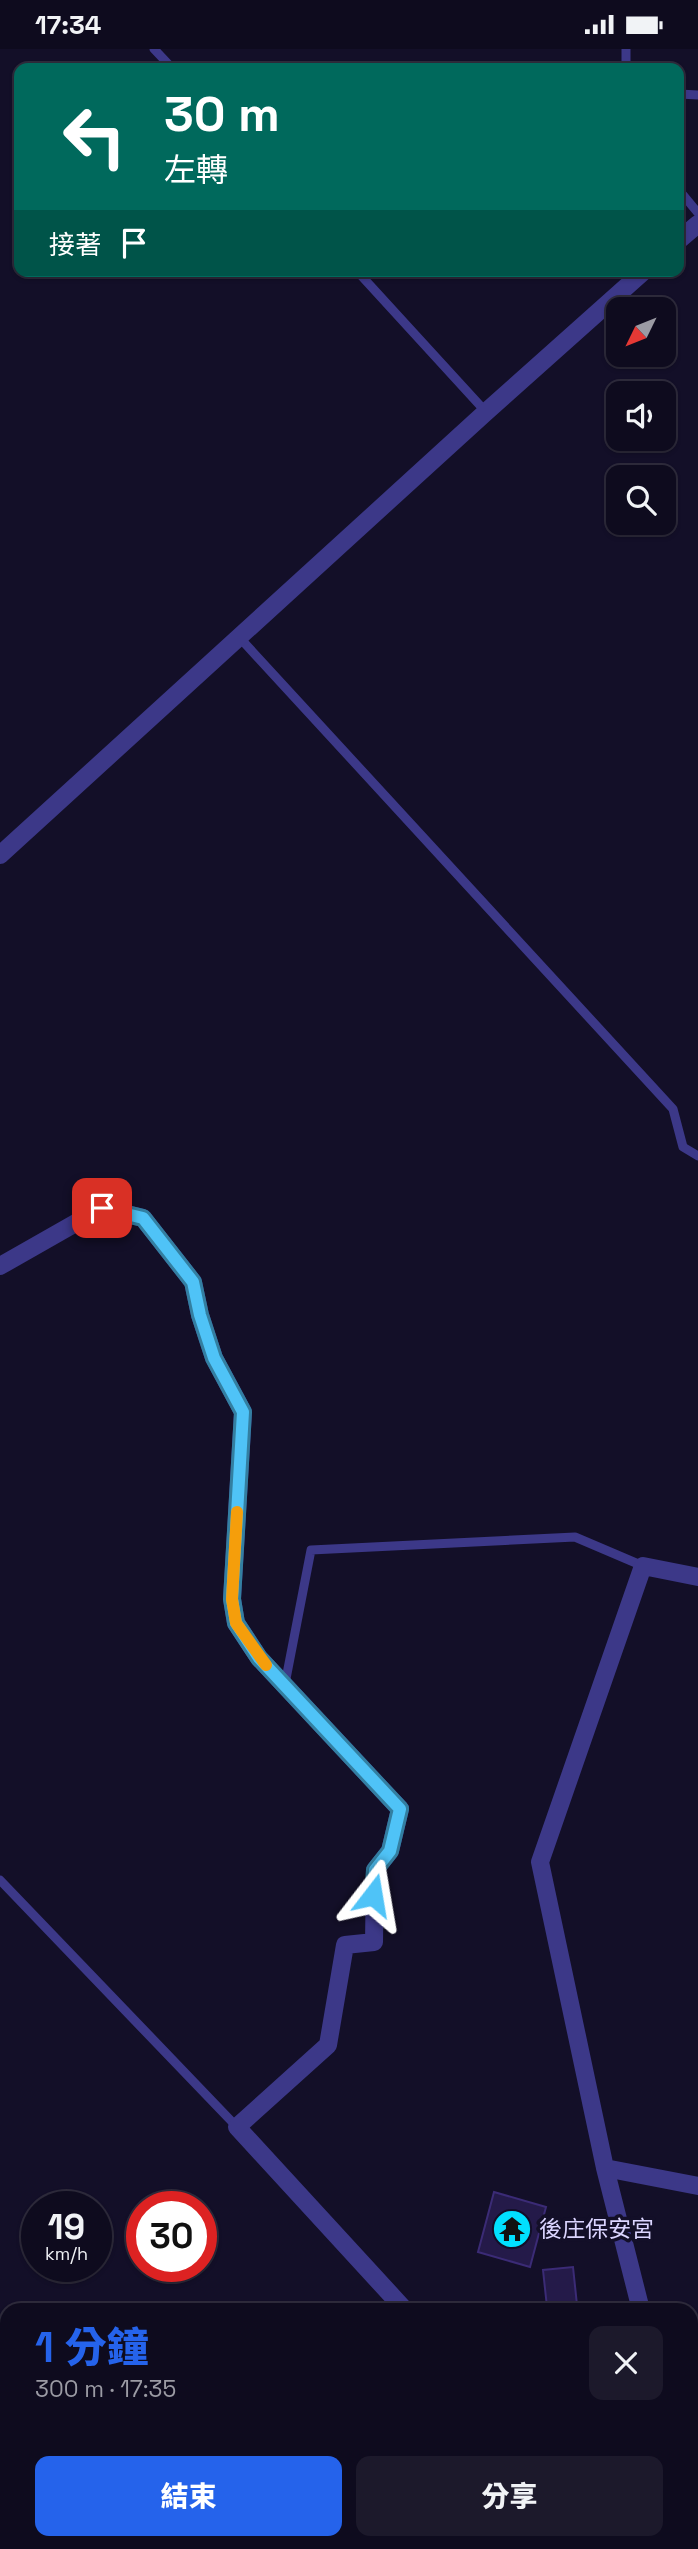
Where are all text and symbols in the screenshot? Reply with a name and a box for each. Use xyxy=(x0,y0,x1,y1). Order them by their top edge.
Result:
text: 17:34 xyxy=(35,8,101,42)
text: 30 m xyxy=(164,83,280,145)
icon: left xyxy=(49,91,140,182)
text: 左轉 xyxy=(164,150,228,190)
icon: arrive xyxy=(115,224,153,262)
text: 接著 xyxy=(49,228,101,262)
north arrow xyxy=(606,297,676,367)
map controls xyxy=(606,297,676,535)
button: sound xyxy=(606,381,676,451)
button: search xyxy=(606,465,676,535)
pin xyxy=(72,1178,132,1238)
icon: arrive xyxy=(83,1189,121,1227)
position arrow xyxy=(336,1858,410,1932)
speed limit sign: 30 xyxy=(126,2191,217,2282)
text: 19 xyxy=(48,2205,85,2249)
temple icon: 後庄保安宮 xyxy=(491,2208,533,2250)
place label: 後庄保安宮 xyxy=(539,2214,654,2244)
text: km/h xyxy=(45,2242,88,2265)
text: 1 分鐘 xyxy=(35,2321,149,2374)
button: close xyxy=(589,2326,663,2400)
text: 300 m · 17:35 xyxy=(35,2374,176,2404)
button: 結束 xyxy=(35,2456,342,2536)
button: 分享 xyxy=(356,2456,663,2536)

